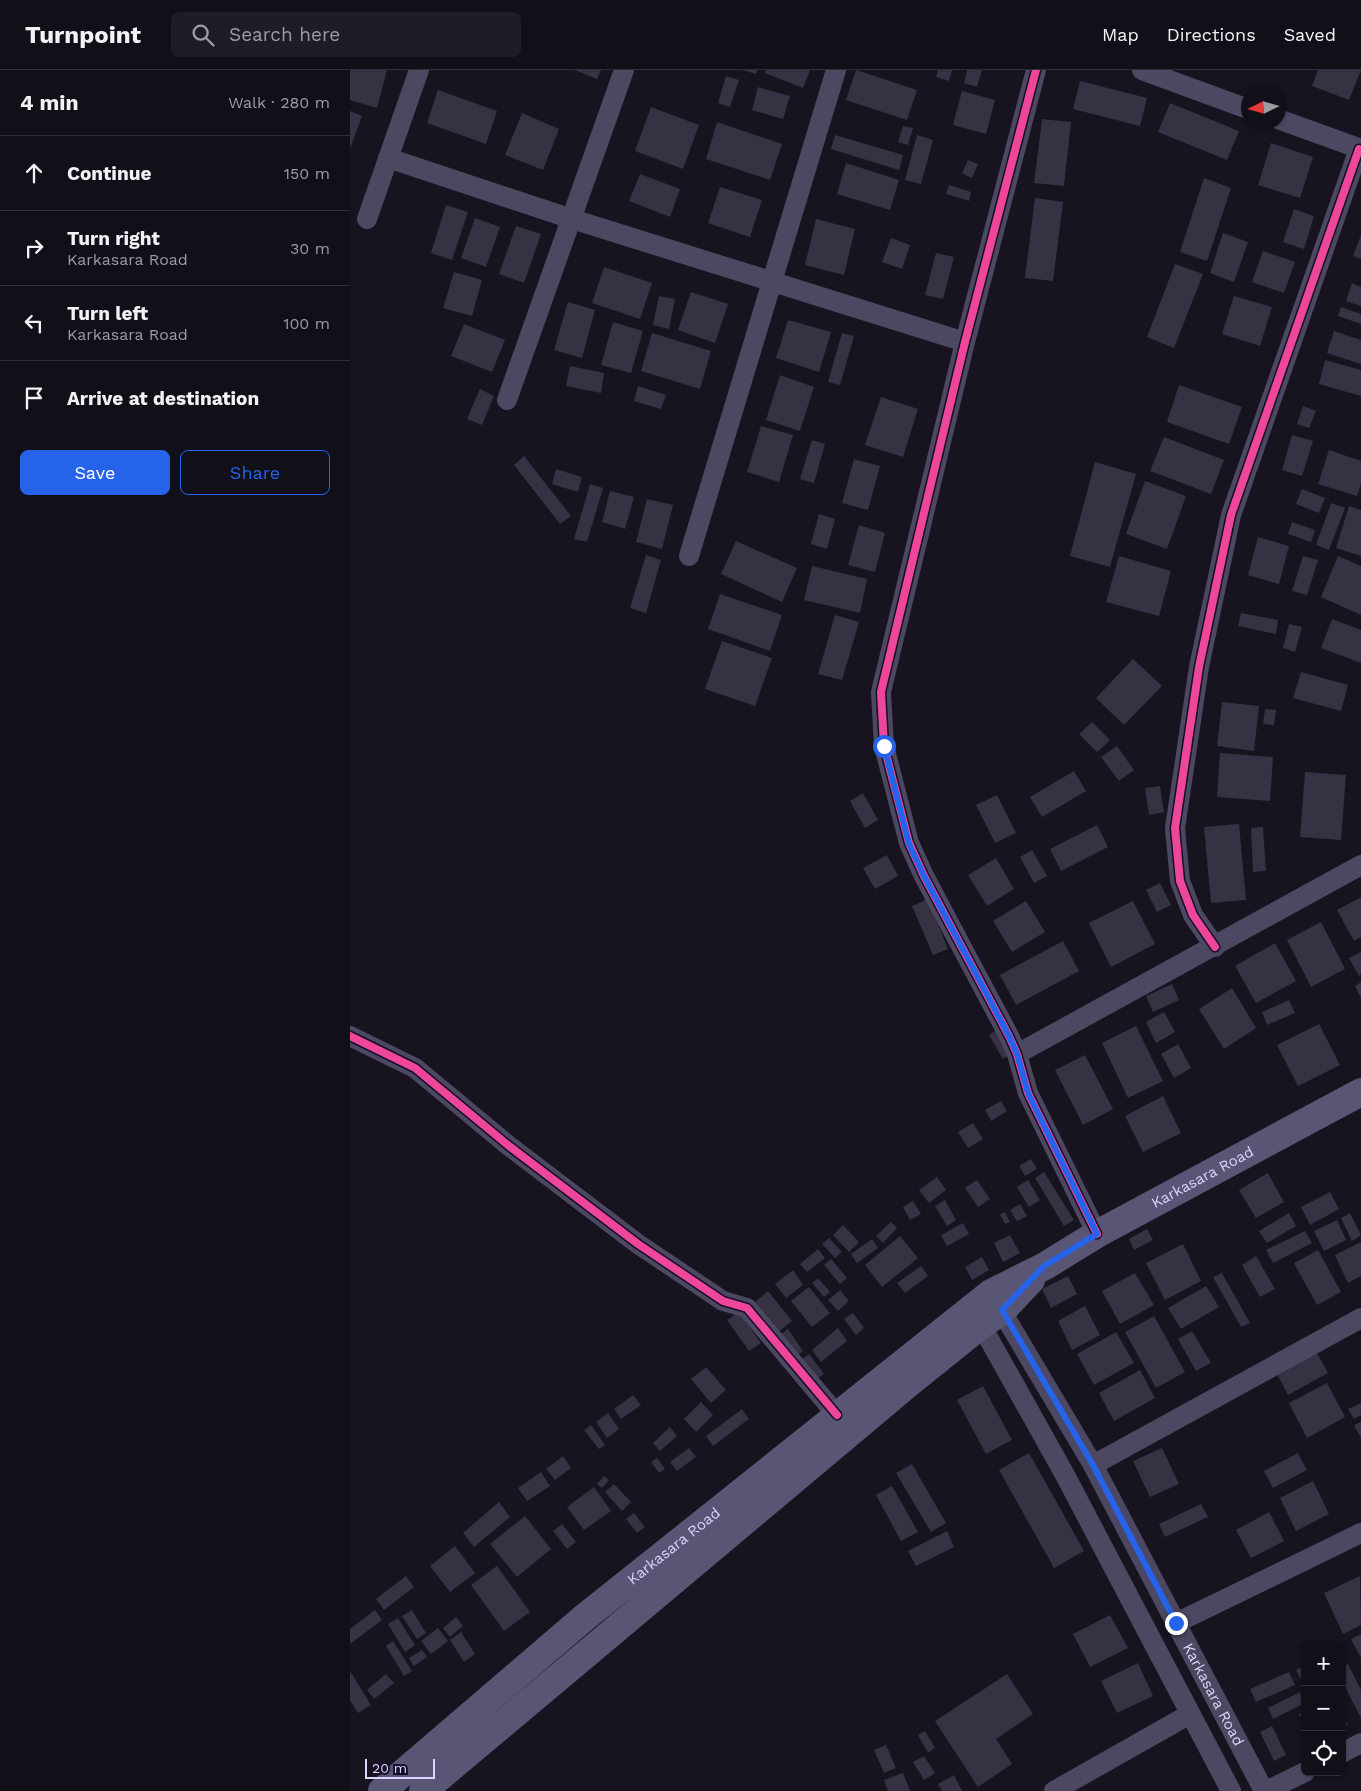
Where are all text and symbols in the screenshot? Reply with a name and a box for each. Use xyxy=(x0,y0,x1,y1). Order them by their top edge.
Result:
search box xyxy=(171,12,521,57)
text: Turnpoint xyxy=(25,21,141,49)
icon: search xyxy=(189,21,217,49)
text: Search here xyxy=(229,23,340,46)
text: Map xyxy=(1102,24,1139,45)
text: Directions xyxy=(1167,24,1256,45)
text: Saved xyxy=(1284,24,1336,45)
north arrow xyxy=(1241,85,1286,130)
text: 4 min xyxy=(20,90,78,115)
text: Walk · 280 m xyxy=(228,93,330,112)
icon: ahead xyxy=(20,159,48,187)
text: Continue xyxy=(67,162,151,185)
text: 150 m xyxy=(284,164,330,183)
text: Turn right xyxy=(67,227,160,250)
icon: right xyxy=(20,234,48,262)
text: 30 m xyxy=(290,239,330,258)
text: Karkasara Road xyxy=(67,250,188,269)
text: Turn left xyxy=(67,302,148,325)
icon: left xyxy=(20,309,48,337)
text: 100 m xyxy=(283,314,330,333)
text: Karkasara Road xyxy=(67,325,188,344)
icon: arrive xyxy=(20,384,48,412)
text: Arrive at destination xyxy=(67,387,259,410)
button: Save xyxy=(20,450,170,495)
button: Share xyxy=(180,450,330,495)
route start xyxy=(873,735,896,758)
street label: Karkasara Road xyxy=(1148,1142,1257,1212)
street label: Karkasara Road xyxy=(624,1504,724,1589)
route end xyxy=(1165,1612,1188,1635)
street label: Karkasara Road xyxy=(1179,1640,1248,1749)
map controls xyxy=(1301,1641,1346,1776)
button: + xyxy=(1301,1641,1346,1686)
button: − xyxy=(1301,1686,1346,1731)
button: locate xyxy=(1301,1731,1346,1776)
scale bar xyxy=(365,1756,435,1779)
text: 20 m xyxy=(372,1760,407,1776)

